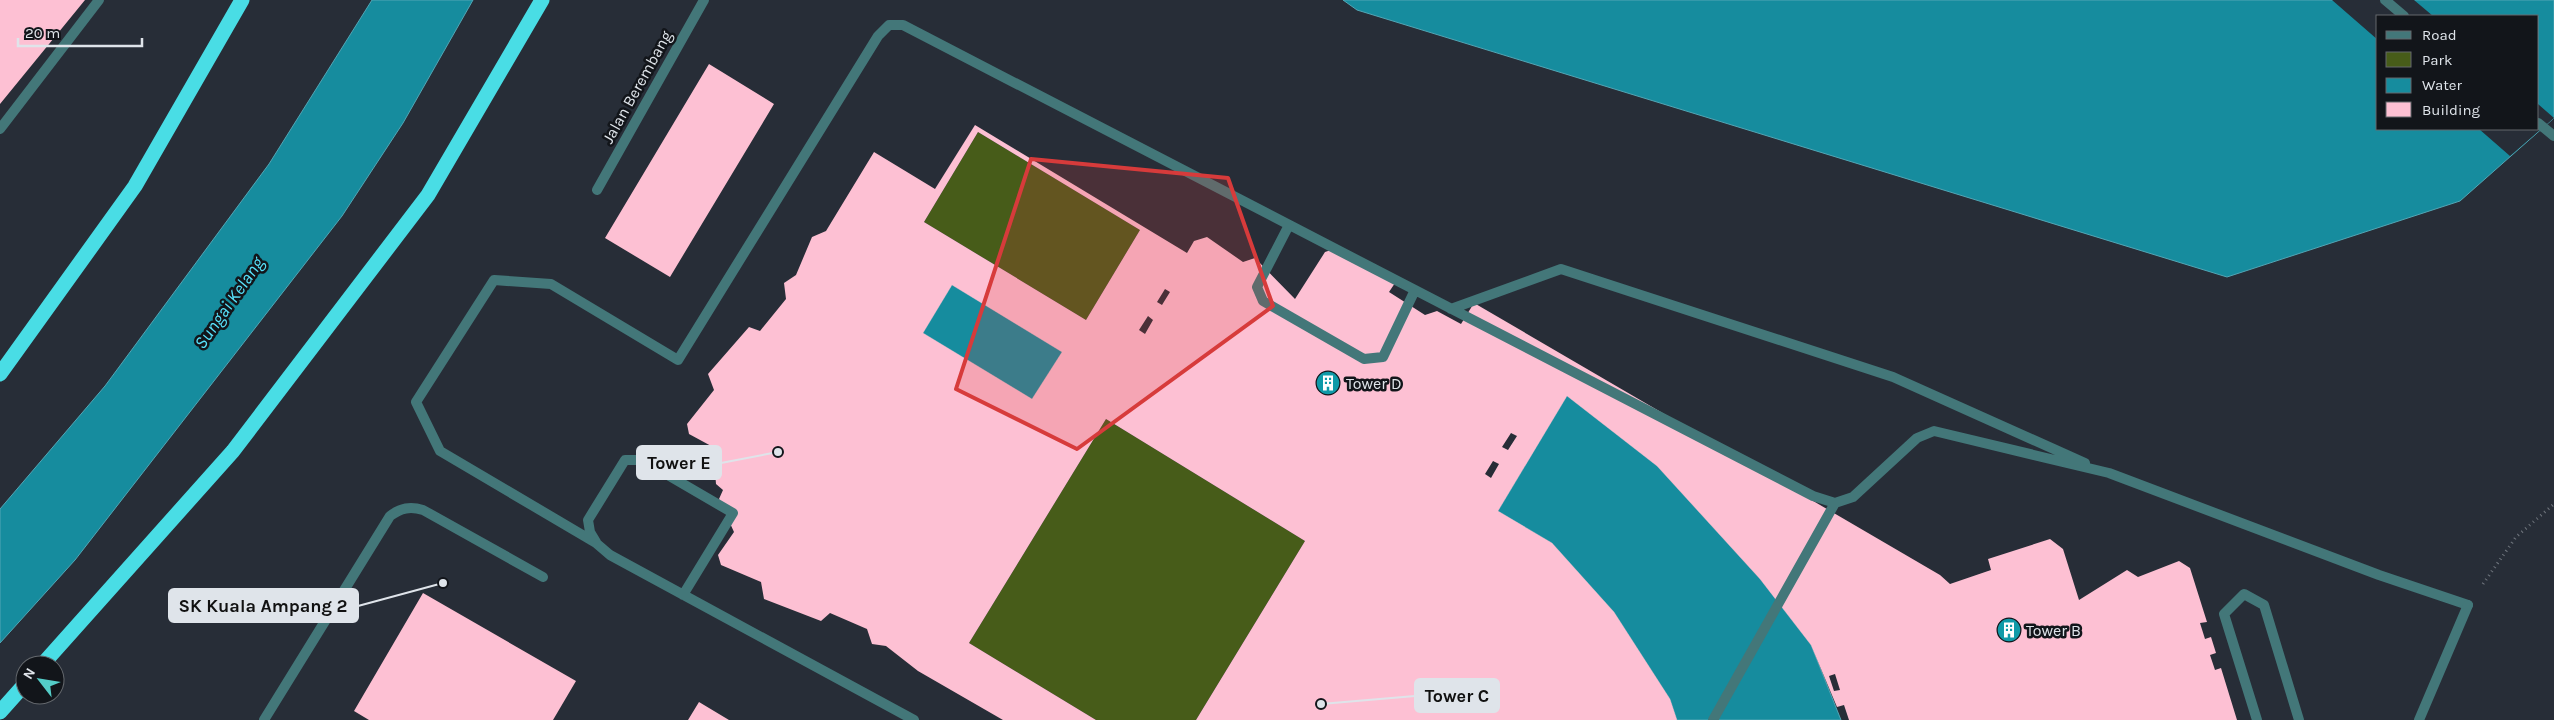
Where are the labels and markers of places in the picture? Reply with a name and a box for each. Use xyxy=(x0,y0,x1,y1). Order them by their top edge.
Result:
building icon: Tower D xyxy=(1315,370,1341,396)
place label: Tower D xyxy=(1346,374,1401,393)
callout: Tower E xyxy=(637,446,721,479)
callout: SK Kuala Ampang 2 xyxy=(169,589,358,622)
building icon: Tower B xyxy=(1996,617,2022,643)
place label: Tower B xyxy=(2026,621,2081,640)
callout: Tower C xyxy=(1415,679,1499,712)

